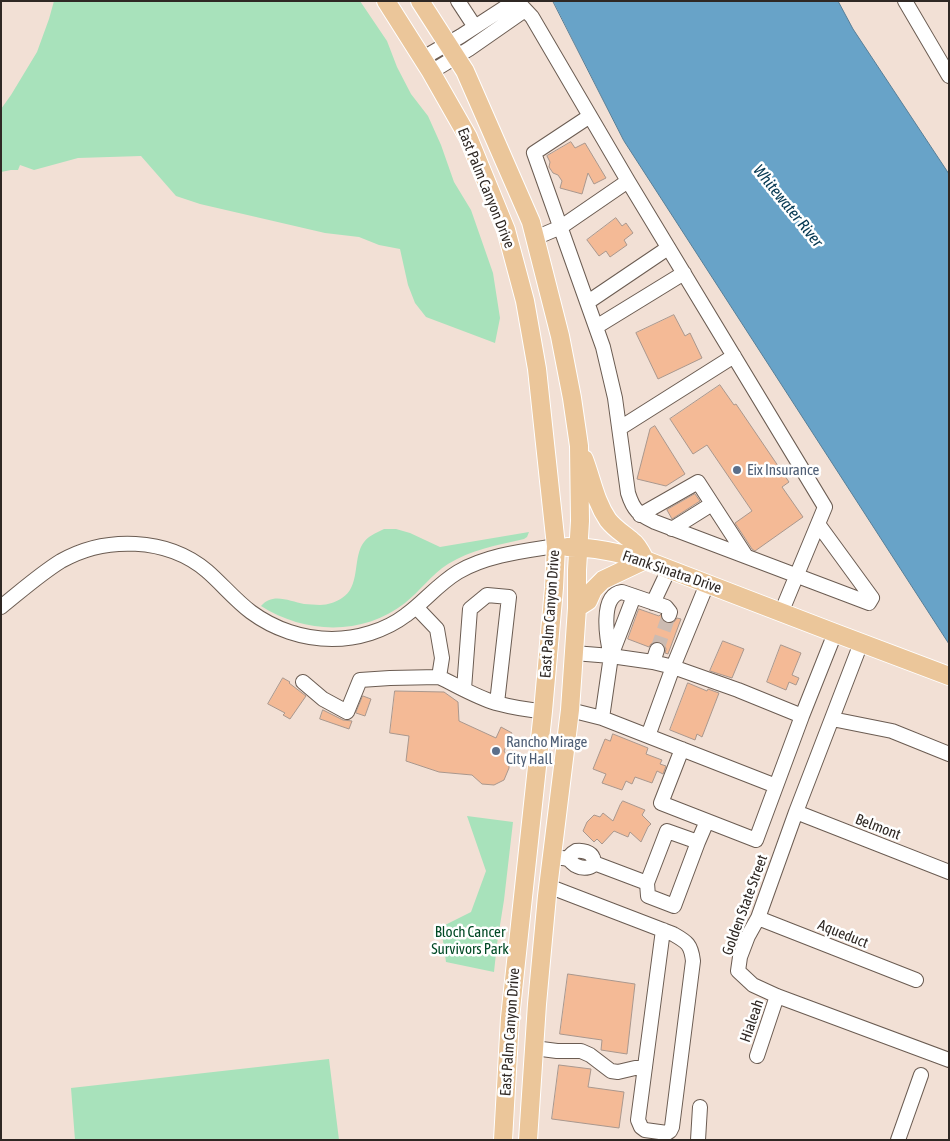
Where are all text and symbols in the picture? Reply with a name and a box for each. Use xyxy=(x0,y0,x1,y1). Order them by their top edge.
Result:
street label: East Palm Canyon Drive xyxy=(454,125,518,251)
water label: Whitewater River xyxy=(749,161,827,251)
place label: Eix Insurance xyxy=(747,461,819,479)
marker: Eix Insurance xyxy=(731,464,743,476)
street label: Frank Sinatra Drive xyxy=(620,547,724,597)
street label: East Palm Canyon Drive xyxy=(537,549,563,679)
place label: Rancho Mirage City Hall xyxy=(506,733,587,768)
marker: Rancho Mirage City Hall xyxy=(490,745,502,757)
street label: Belmont xyxy=(853,810,903,844)
street label: Golden State Street xyxy=(718,852,772,958)
street label: Aqueduct xyxy=(815,916,871,952)
park label: Bloch Cancer Survivors Park xyxy=(431,923,509,958)
street label: East Palm Canyon Drive xyxy=(497,967,523,1097)
street label: Hialeah xyxy=(736,997,768,1045)

